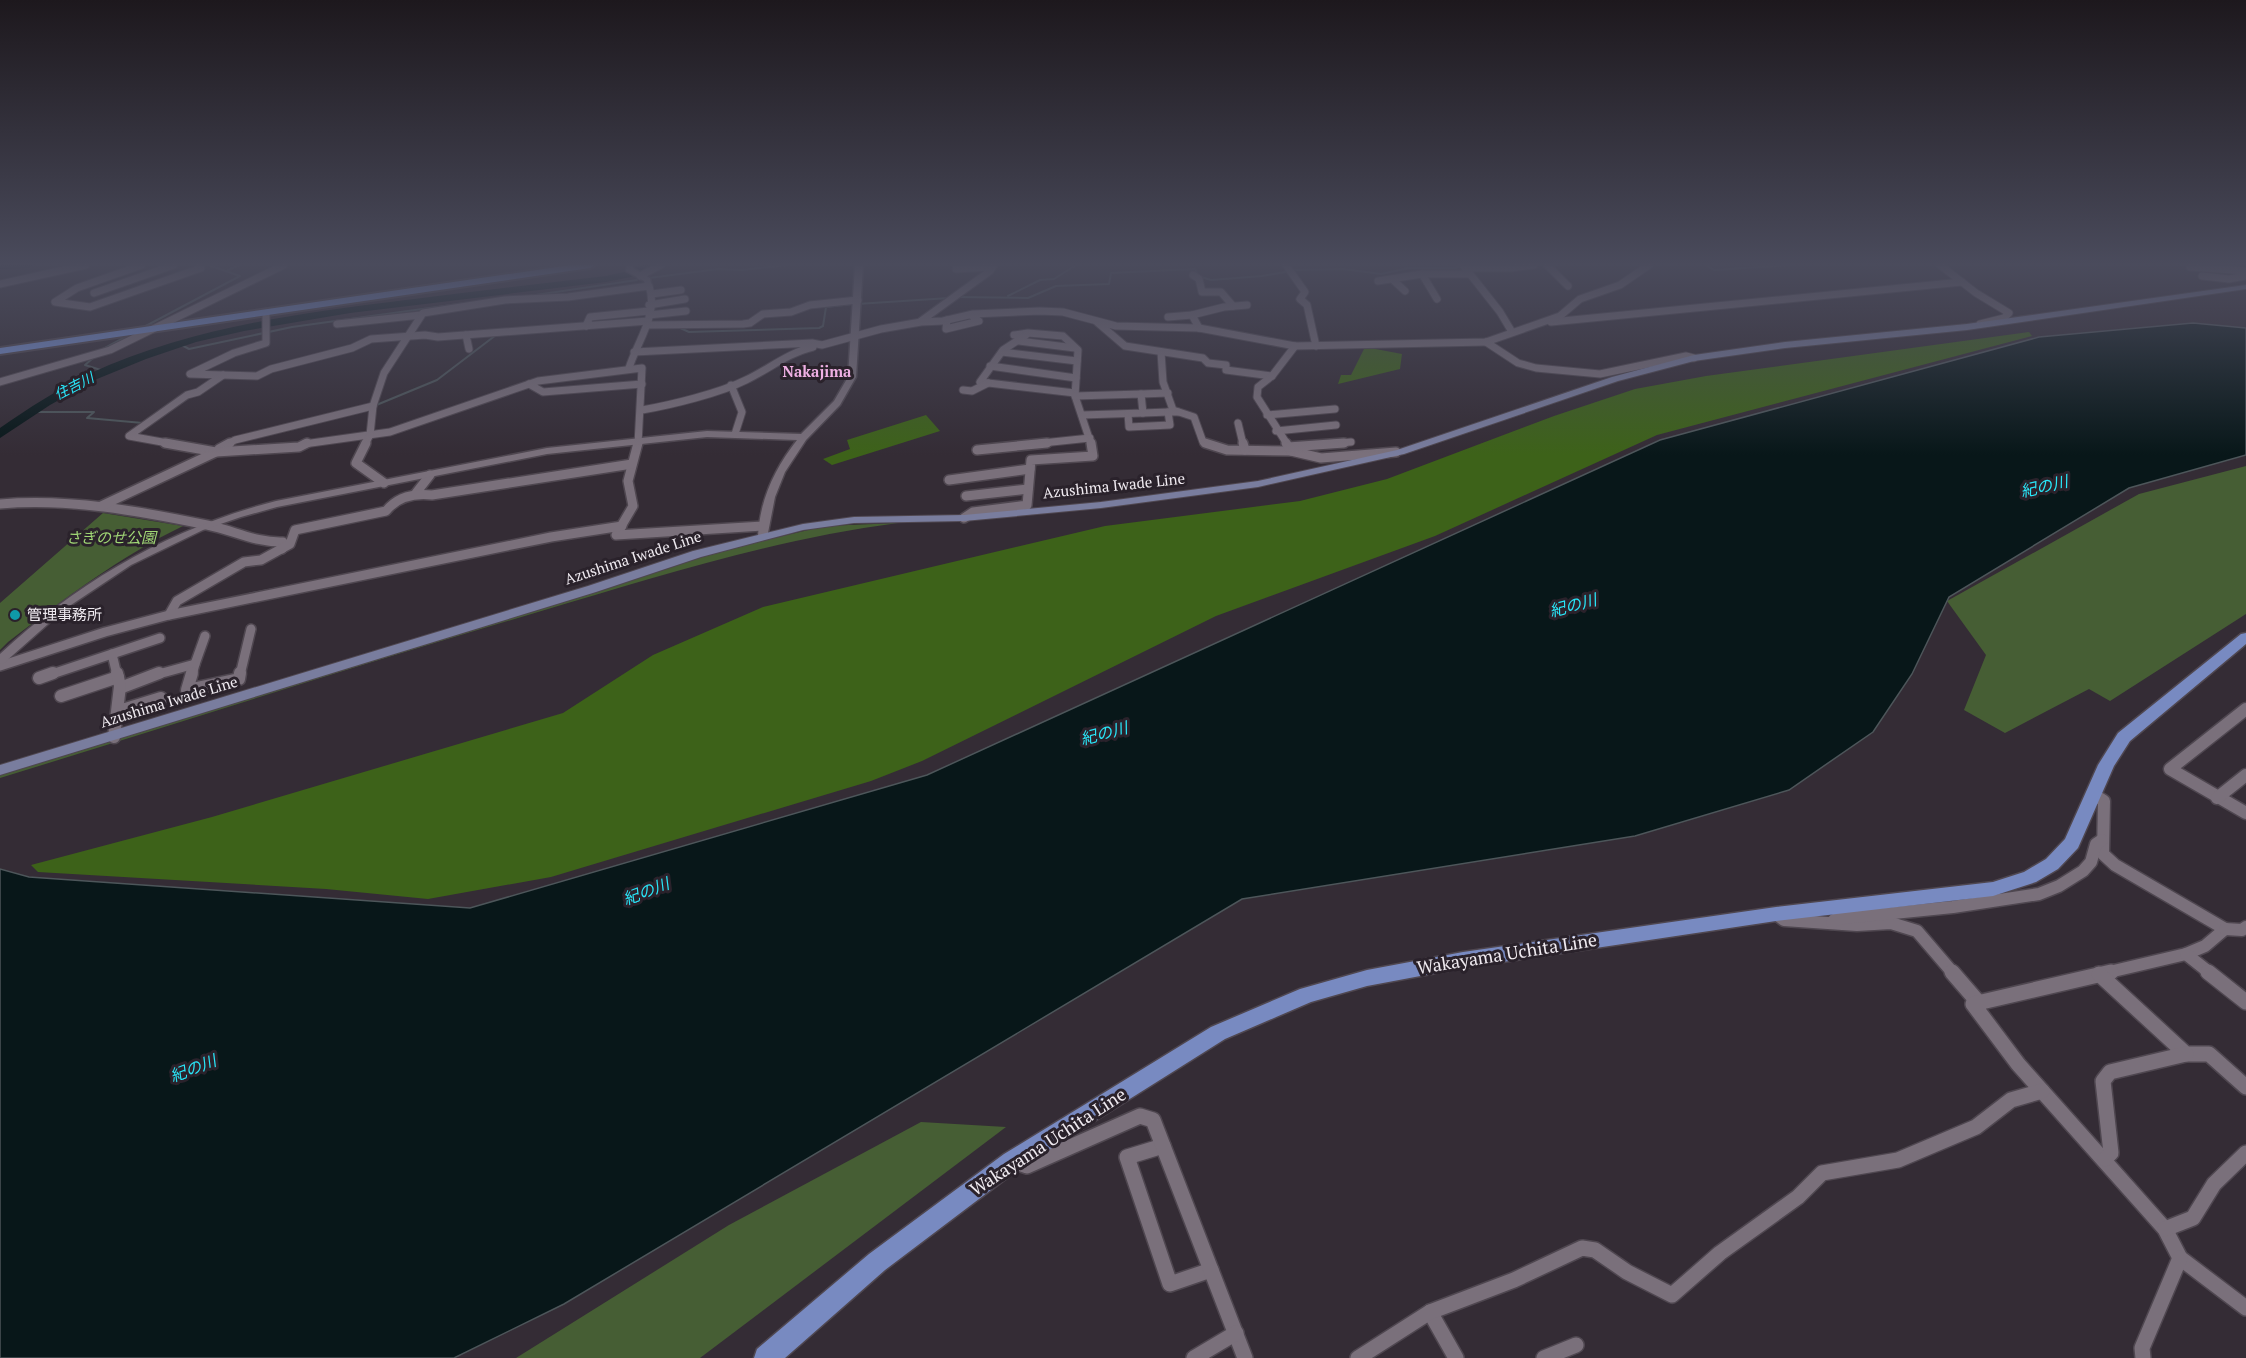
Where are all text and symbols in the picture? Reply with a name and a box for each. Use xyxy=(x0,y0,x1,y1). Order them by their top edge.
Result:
district label: Nakajima xyxy=(783,361,852,381)
water label: 住吉川 xyxy=(51,367,99,404)
street label: Azushima Iwade Line xyxy=(1042,468,1186,502)
water label: 紀の川 xyxy=(2018,469,2072,502)
street label: Azushima Iwade Line xyxy=(562,525,704,589)
park label: さぎのせ公園 xyxy=(66,527,158,547)
water label: 紀の川 xyxy=(1547,588,1601,622)
place label: 管理事務所 xyxy=(27,604,102,624)
marker: 管理事務所 xyxy=(8,608,22,622)
street label: Azushima Iwade Line xyxy=(98,671,240,731)
water label: 紀の川 xyxy=(1078,716,1132,750)
water label: 紀の川 xyxy=(620,871,674,910)
street label: Wakayama Uchita Line xyxy=(1415,927,1599,979)
water label: 紀の川 xyxy=(167,1048,221,1087)
street label: Wakayama Uchita Line xyxy=(965,1082,1130,1201)

